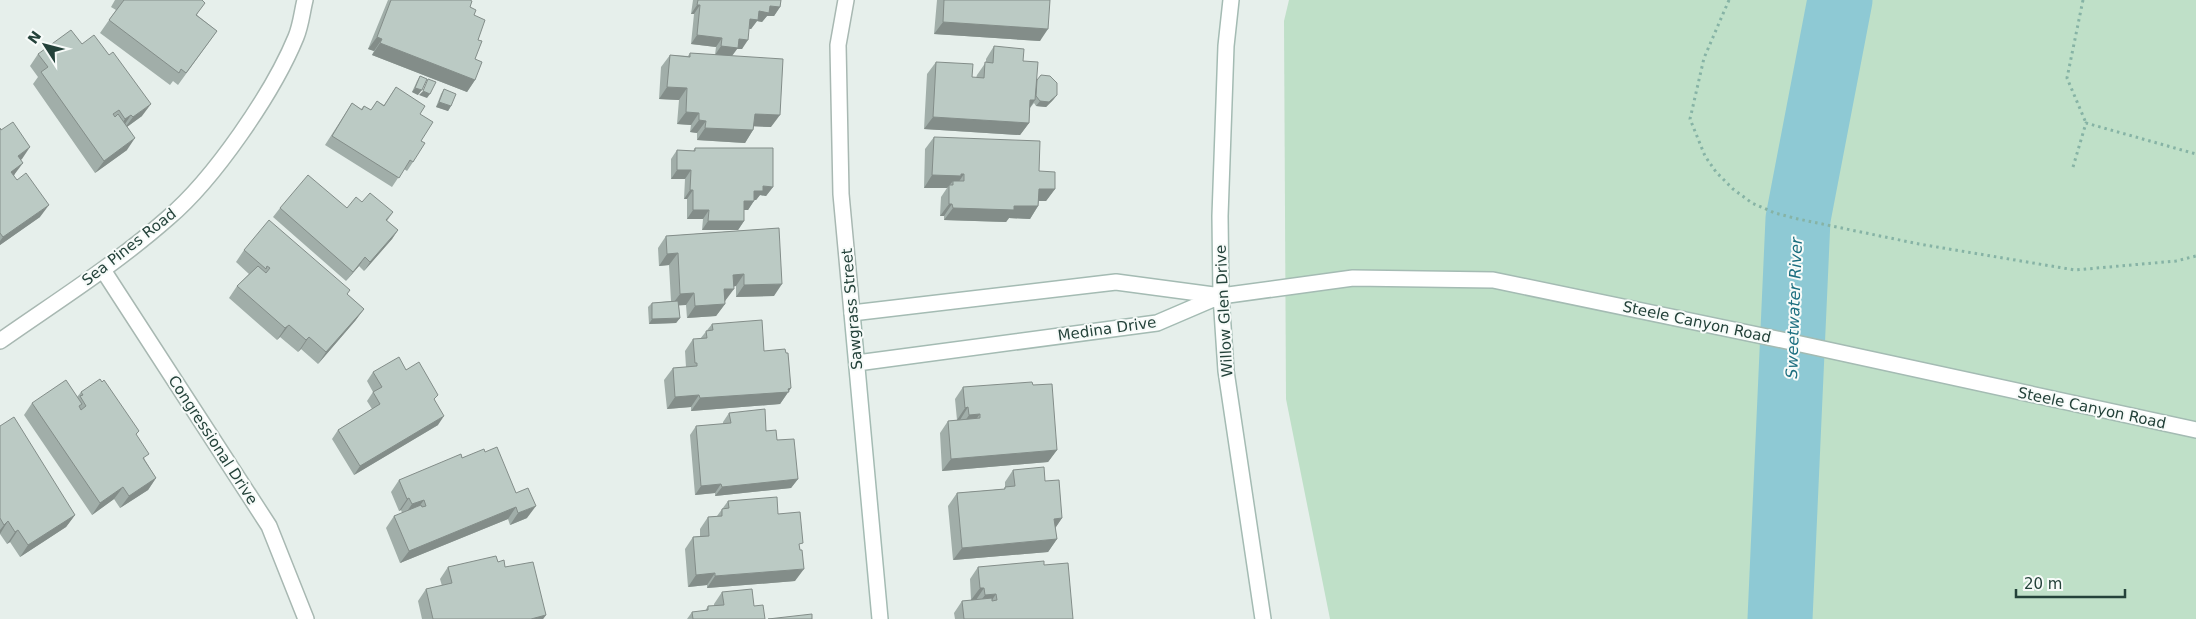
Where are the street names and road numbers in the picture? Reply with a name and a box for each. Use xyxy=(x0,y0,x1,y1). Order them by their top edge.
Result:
street label: Sea Pines Road xyxy=(78,205,180,289)
street label: Willow Glen Drive xyxy=(1212,244,1236,378)
street label: Sawgrass Street xyxy=(838,247,866,370)
street label: Steele Canyon Road xyxy=(1621,297,1773,347)
street label: Medina Drive xyxy=(1057,313,1157,345)
street label: Congressional Drive xyxy=(165,372,261,508)
street label: Steele Canyon Road xyxy=(2016,383,2168,433)

